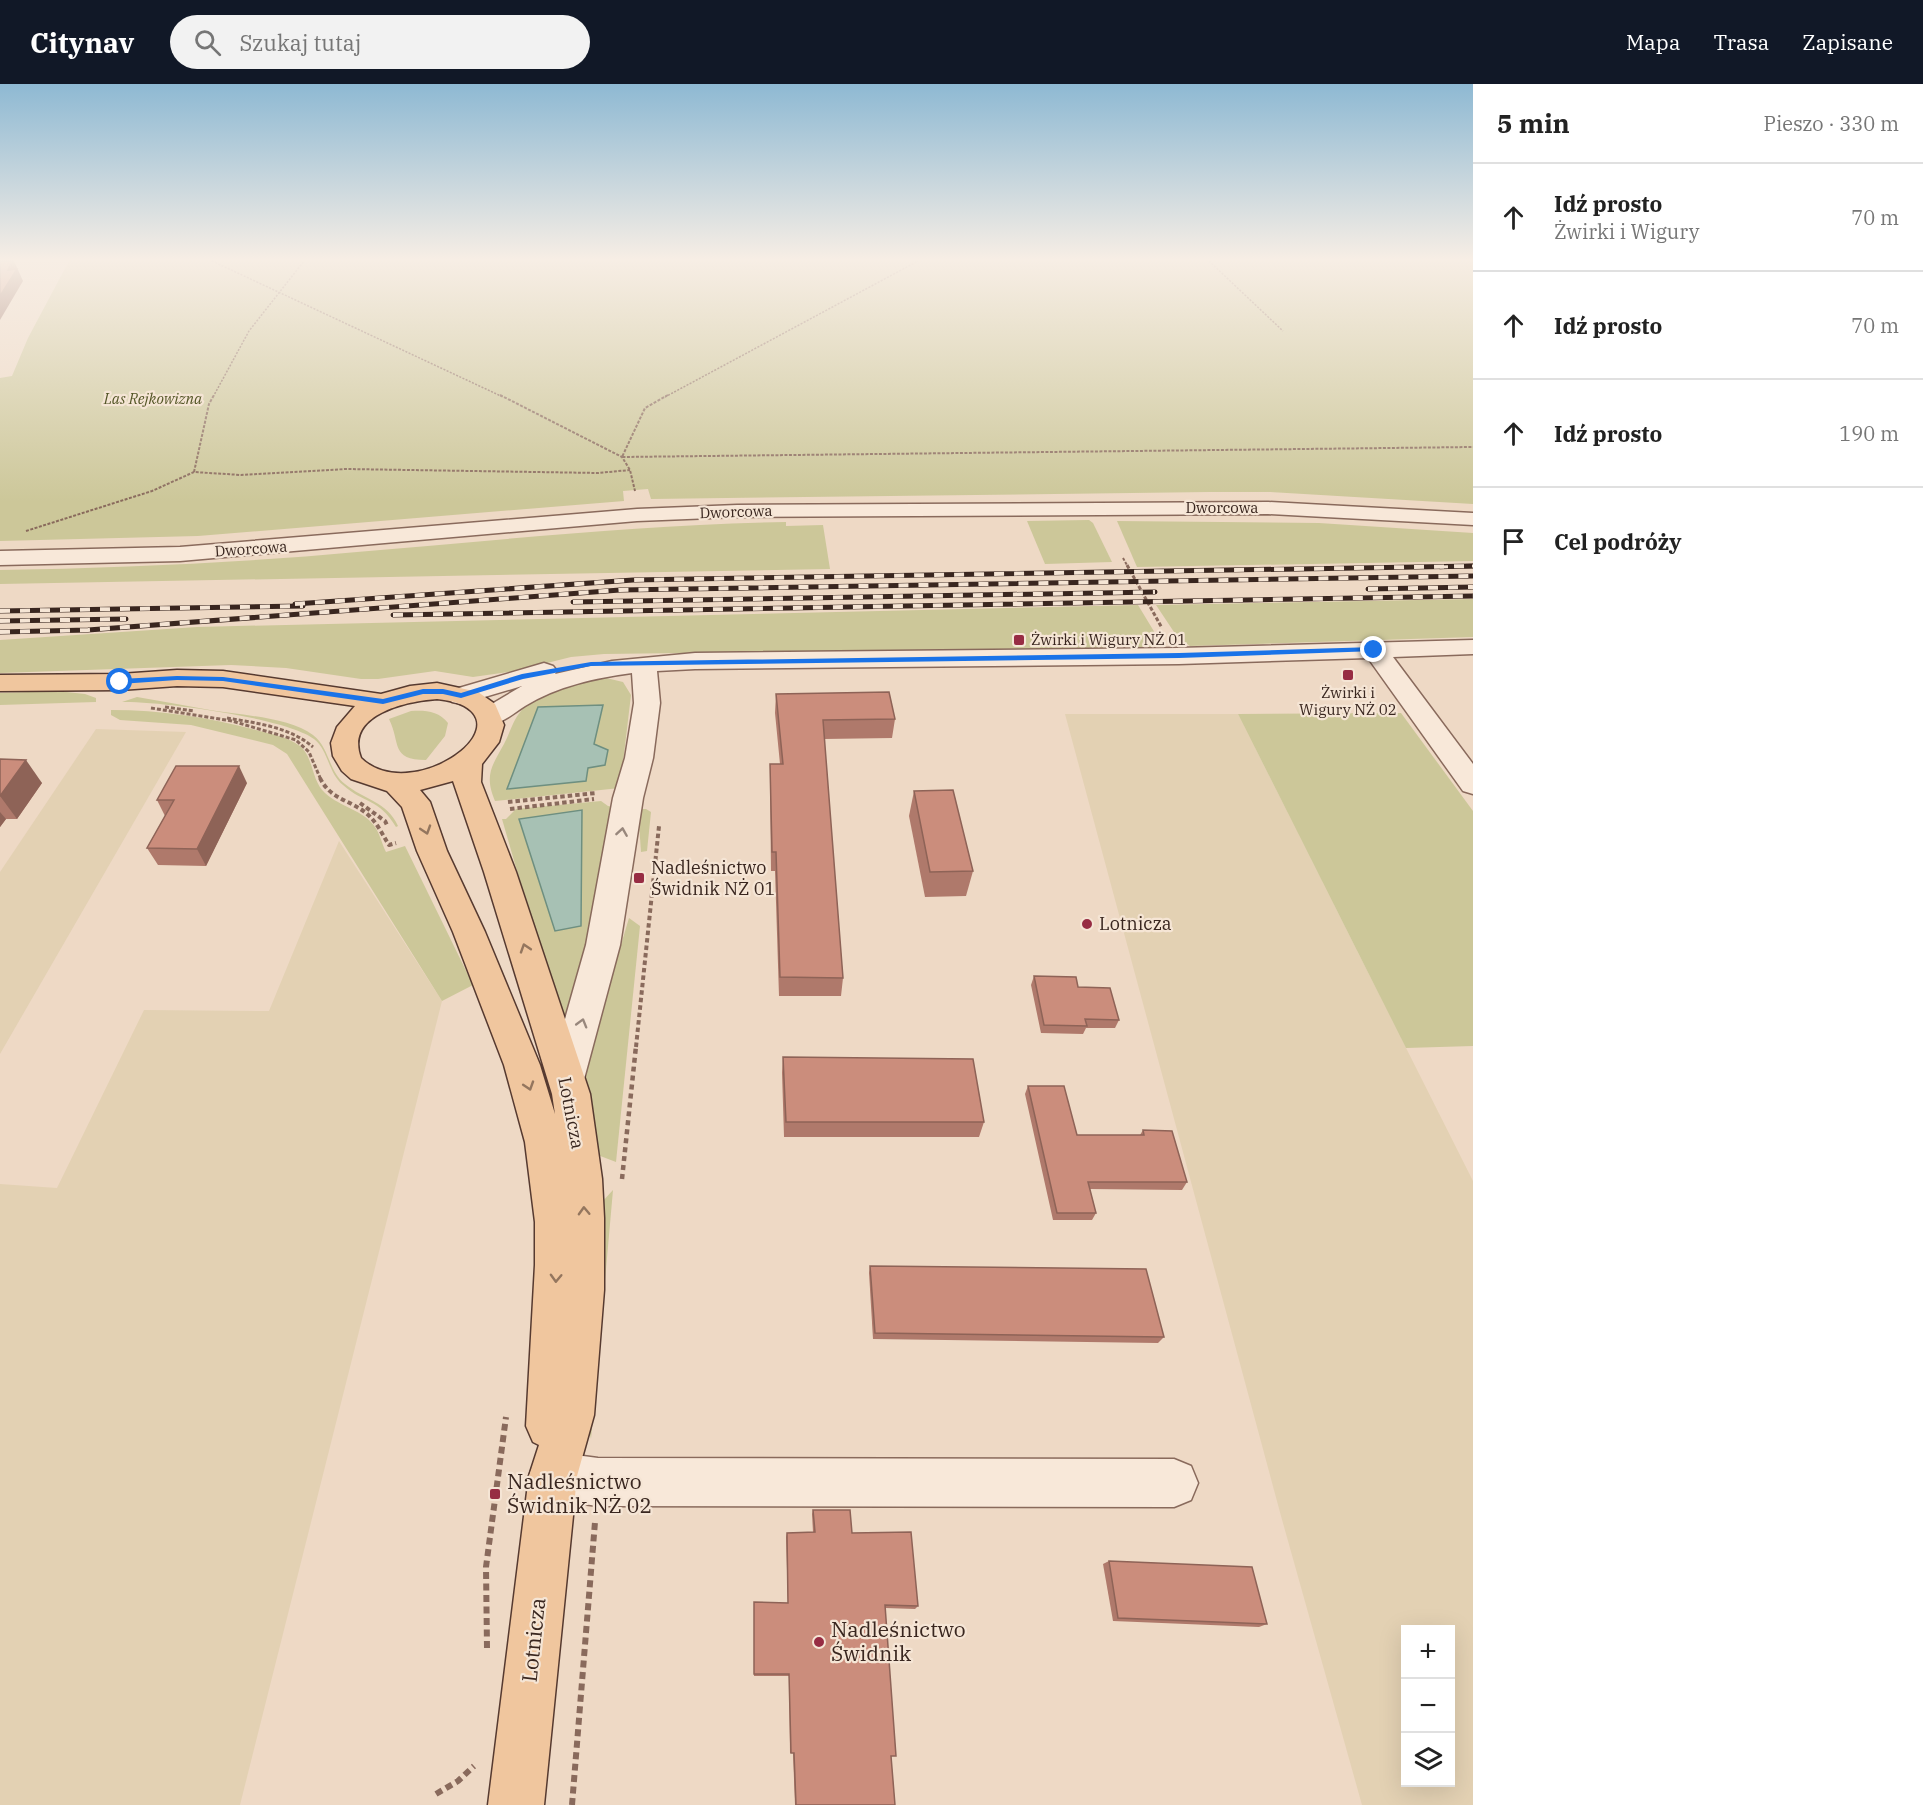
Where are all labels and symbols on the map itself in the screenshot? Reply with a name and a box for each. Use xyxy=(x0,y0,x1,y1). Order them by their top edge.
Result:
park label: Las Rejkowizna xyxy=(103,389,203,408)
street label: Dworcowa xyxy=(1186,498,1258,517)
street label: Dworcowa xyxy=(699,501,773,522)
street label: Dworcowa xyxy=(214,536,288,561)
place label: Żwirki i Wigury NŻ 01 xyxy=(1031,630,1186,649)
marker: Żwirki i Wigury NŻ 01 xyxy=(1012,633,1026,647)
route end xyxy=(1360,636,1386,662)
route start xyxy=(106,668,132,694)
marker: Żwirki i Wigury NŻ 02 xyxy=(1341,668,1355,682)
place label: Żwirki i Wigury NŻ 02 xyxy=(1299,683,1397,719)
one-way arrow xyxy=(419,824,431,835)
one-way arrow xyxy=(616,827,628,837)
place label: Nadleśnictwo Świdnik NŻ 01 xyxy=(651,856,775,900)
marker: Nadleśnictwo Świdnik NŻ 01 xyxy=(632,871,646,885)
place label: Lotnicza xyxy=(1099,912,1172,935)
marker: Lotnicza xyxy=(1080,917,1094,931)
one-way arrow xyxy=(519,943,532,954)
one-way arrow xyxy=(575,1018,588,1028)
street label: Lotnicza xyxy=(553,1075,590,1151)
one-way arrow xyxy=(522,1080,535,1091)
one-way arrow xyxy=(577,1206,590,1215)
one-way arrow xyxy=(549,1274,562,1283)
place label: Nadleśnictwo Świdnik NŻ 02 xyxy=(507,1467,652,1519)
marker: Nadleśnictwo Świdnik NŻ 02 xyxy=(488,1487,502,1501)
street label: Lotnicza xyxy=(515,1596,551,1684)
place label: Nadleśnictwo Świdnik xyxy=(831,1615,966,1667)
marker: Nadleśnictwo Świdnik xyxy=(812,1635,826,1649)

